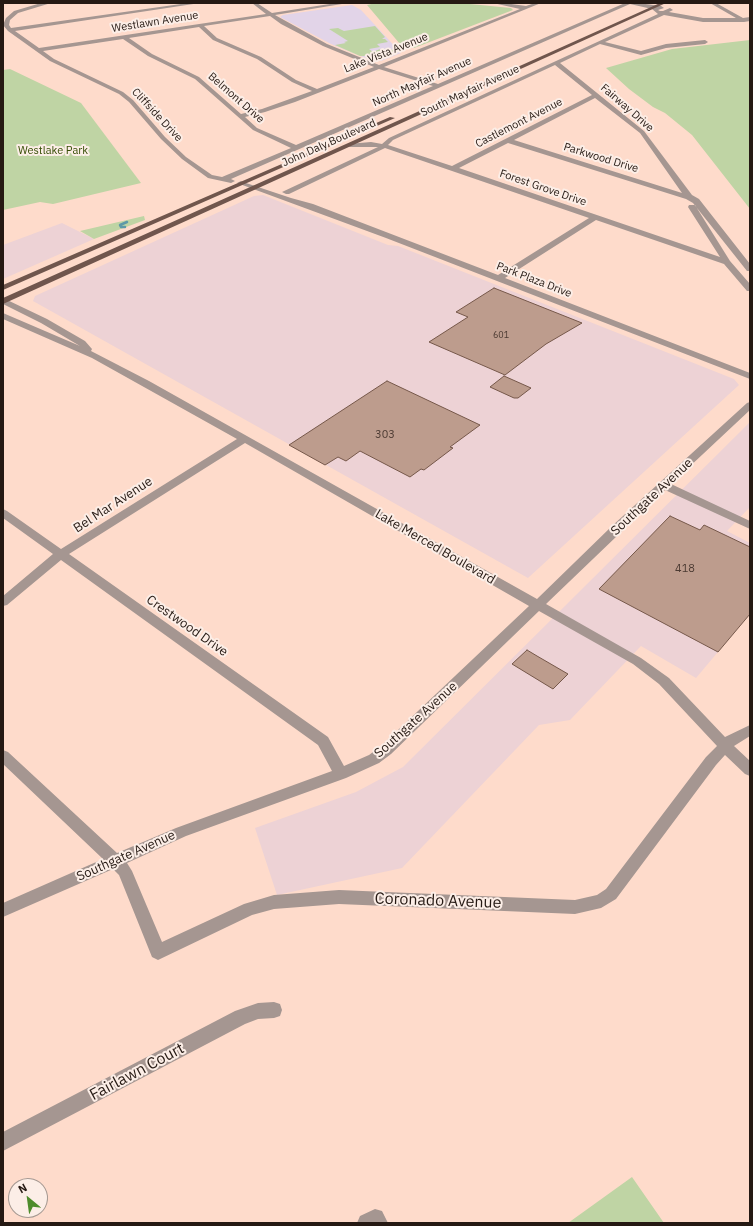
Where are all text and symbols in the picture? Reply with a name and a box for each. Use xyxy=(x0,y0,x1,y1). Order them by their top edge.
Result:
street label: Westlawn Avenue xyxy=(111,9,199,35)
street label: Lake Vista Avenue xyxy=(342,30,430,76)
street label: North Mayfair Avenue xyxy=(371,54,473,110)
street label: South Mayfair Avenue xyxy=(419,62,521,120)
street label: Belmont Drive xyxy=(205,70,267,126)
street label: Fairway Drive xyxy=(598,81,656,135)
street label: Cliffside Drive xyxy=(129,86,185,144)
street label: Castlemont Avenue xyxy=(473,95,565,151)
street label: John Daly Boulevard xyxy=(280,116,378,170)
street label: Parkwood Drive xyxy=(562,140,640,176)
park label: Westlake Park xyxy=(18,144,88,158)
street label: Forest Grove Drive xyxy=(498,167,588,209)
street label: Park Plaza Drive xyxy=(495,260,573,300)
house number: 601 xyxy=(493,330,509,340)
house number: 303 xyxy=(375,428,395,442)
street label: Southgate Avenue xyxy=(608,455,696,539)
street label: Bel Mar Avenue xyxy=(71,474,155,536)
street label: Lake Merced Boulevard xyxy=(372,506,498,588)
house number: 418 xyxy=(675,562,695,576)
street label: Crestwood Drive xyxy=(143,592,231,660)
street label: Southgate Avenue xyxy=(371,679,461,761)
street label: Southgate Avenue xyxy=(74,827,178,885)
street label: Coronado Avenue xyxy=(374,889,502,913)
street label: Fairlawn Court xyxy=(86,1039,188,1105)
north arrow xyxy=(8,1178,48,1218)
text: N xyxy=(16,1180,30,1196)

